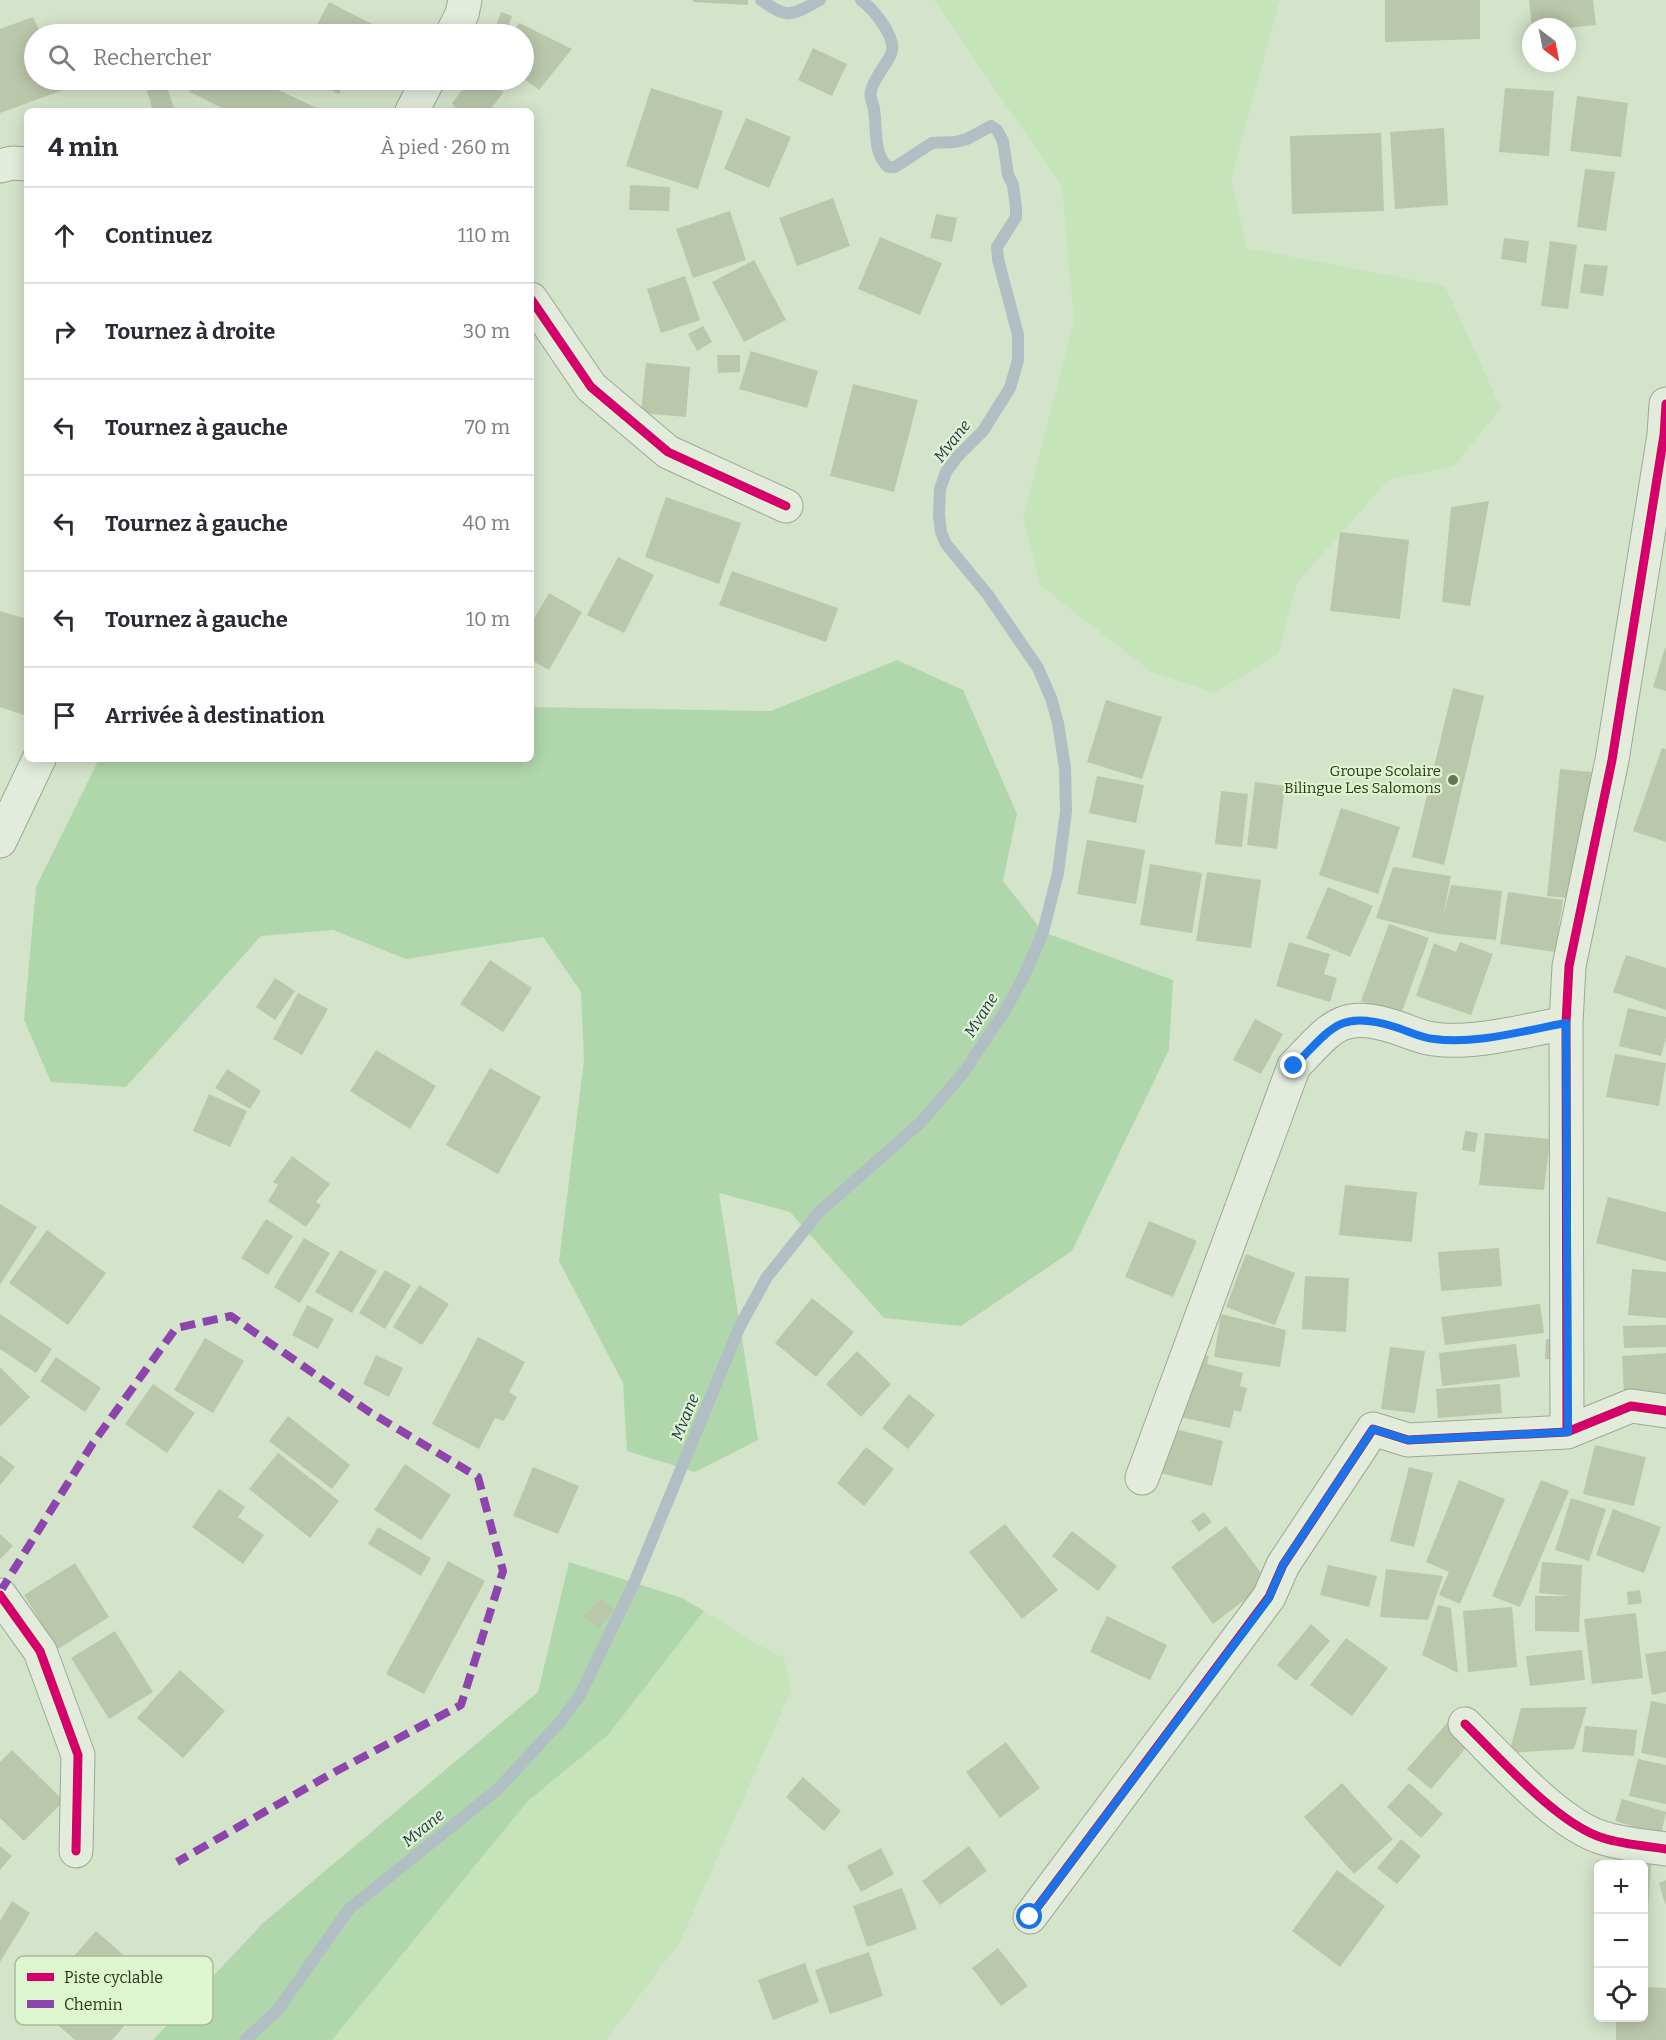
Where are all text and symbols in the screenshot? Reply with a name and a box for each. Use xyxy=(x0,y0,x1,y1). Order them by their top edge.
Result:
north arrow xyxy=(1522,18,1576,72)
search box xyxy=(24,24,534,90)
icon: search xyxy=(45,41,78,74)
text: Rechercher xyxy=(93,44,211,71)
text: 4 min xyxy=(48,132,118,163)
text: À pied · 260 m xyxy=(380,135,510,159)
icon: ahead xyxy=(48,219,81,252)
text: Continuez xyxy=(105,222,212,249)
text: 110 m xyxy=(458,223,510,247)
icon: right xyxy=(48,315,81,348)
text: Tournez à droite xyxy=(105,318,275,345)
text: 30 m xyxy=(463,319,510,343)
icon: left xyxy=(48,411,81,444)
text: Tournez à gauche xyxy=(105,414,288,441)
text: 70 m xyxy=(464,415,510,439)
water label: Mvane xyxy=(930,416,974,466)
icon: left xyxy=(48,507,81,540)
text: Tournez à gauche xyxy=(105,510,288,537)
text: 40 m xyxy=(462,511,510,535)
icon: left xyxy=(48,603,81,636)
text: Tournez à gauche xyxy=(105,606,288,633)
text: 10 m xyxy=(466,607,510,631)
icon: arrive xyxy=(48,699,81,732)
text: Arrivée à destination xyxy=(105,702,325,729)
place label: Groupe Scolaire Bilingue Les Salomons xyxy=(1284,762,1441,797)
marker: Groupe Scolaire Bilingue Les Salomons xyxy=(1446,773,1460,787)
water label: Mvane xyxy=(960,989,1002,1041)
route end xyxy=(1280,1052,1306,1078)
water label: Mvane xyxy=(667,1391,703,1443)
water label: Mvane xyxy=(398,1805,448,1851)
map controls xyxy=(1594,1860,1648,2022)
button: + xyxy=(1594,1860,1648,1914)
route start xyxy=(1016,1903,1042,1929)
button: − xyxy=(1594,1914,1648,1968)
legend xyxy=(15,1956,213,2025)
text: Piste cyclable xyxy=(64,1968,163,1987)
button: locate xyxy=(1594,1968,1648,2022)
text: Chemin xyxy=(64,1995,123,2014)

